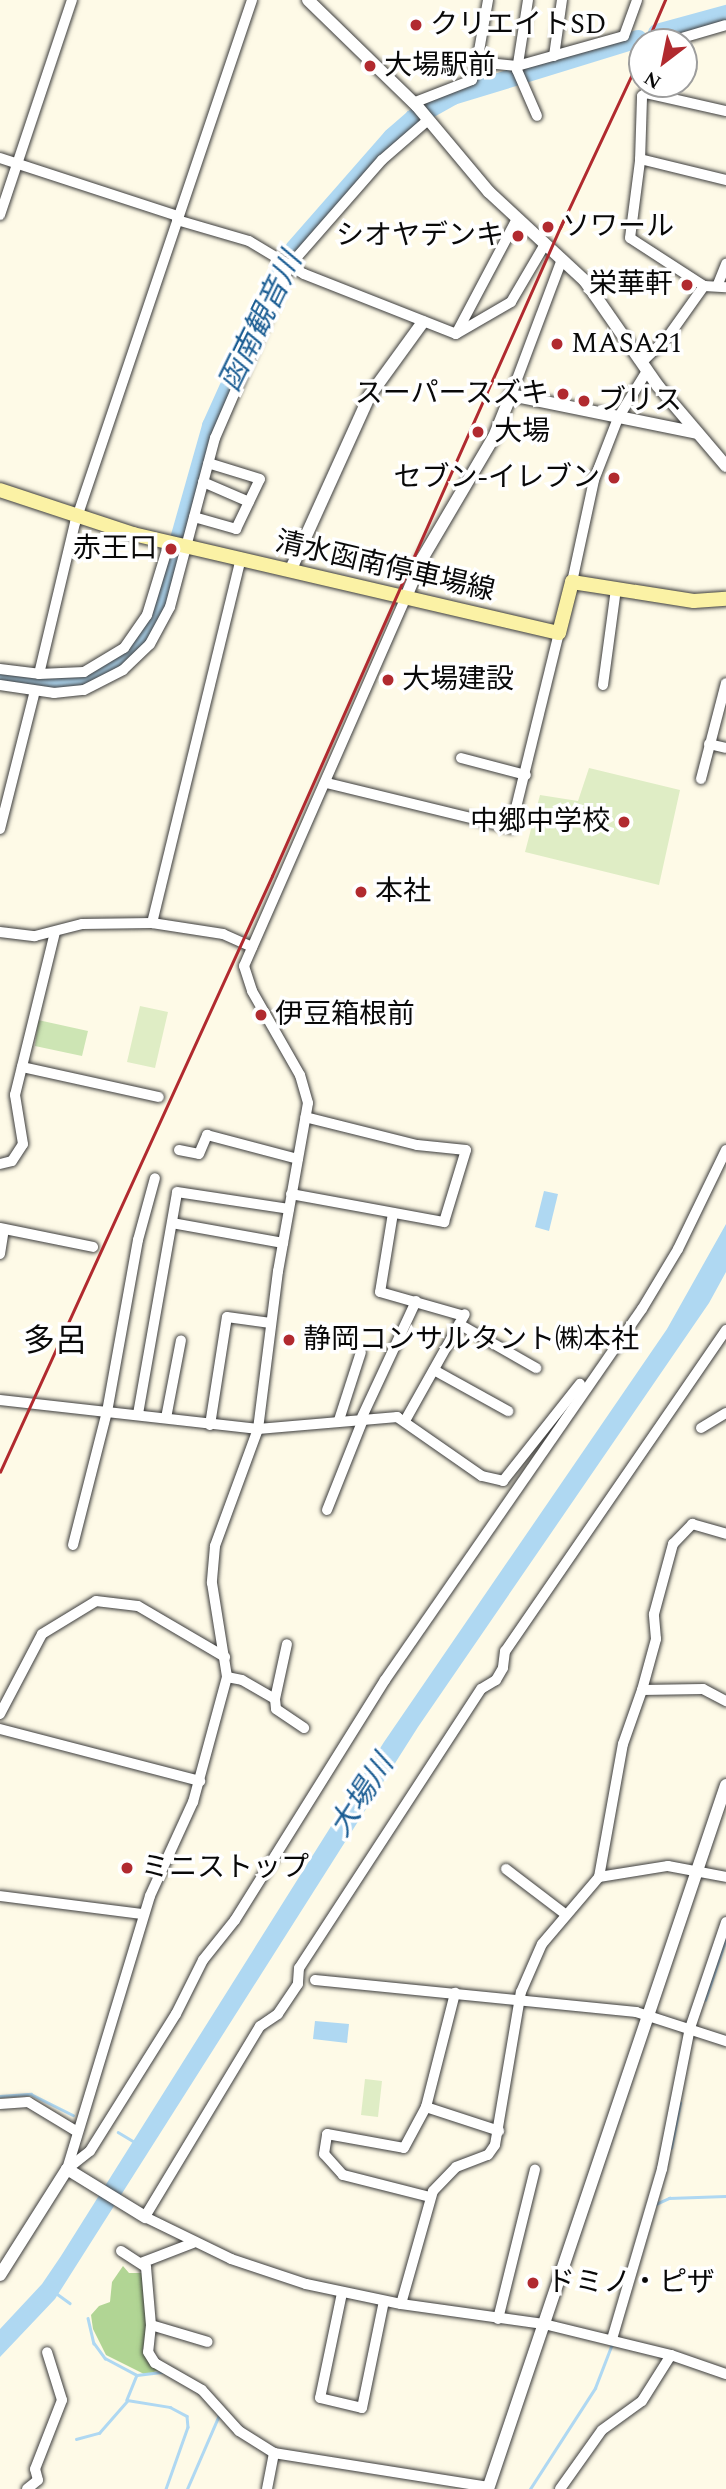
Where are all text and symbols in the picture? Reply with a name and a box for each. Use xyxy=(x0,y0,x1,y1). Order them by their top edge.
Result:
place label: クリエイトSD xyxy=(430,8,607,42)
marker: クリエイトSD xyxy=(408,17,424,33)
north arrow xyxy=(628,28,698,98)
place label: 大場駅前 xyxy=(384,49,496,83)
marker: 大場駅前 xyxy=(362,58,378,74)
text: N xyxy=(638,63,667,96)
place label: ソワール xyxy=(562,210,674,244)
place label: シオヤデンキ xyxy=(336,219,504,253)
marker: ソワール xyxy=(540,219,556,235)
marker: シオヤデンキ xyxy=(510,228,526,244)
water label: 函南観音川 xyxy=(212,247,310,397)
place label: 栄華軒 xyxy=(589,268,673,302)
marker: 栄華軒 xyxy=(679,277,695,293)
place label: MASA21 xyxy=(571,327,682,361)
marker: MASA21 xyxy=(549,336,565,352)
place label: スーパースズキ xyxy=(353,377,549,411)
place label: ブリス xyxy=(598,384,682,418)
marker: スーパースズキ xyxy=(555,386,571,402)
marker: ブリス xyxy=(576,393,592,409)
place label: 大場 xyxy=(494,415,550,449)
marker: 大場 xyxy=(468,422,488,442)
place label: セブン-イレブン xyxy=(394,461,600,495)
marker: セブン-イレブン xyxy=(606,470,622,486)
street label: 清水函南停車場線 xyxy=(272,525,498,609)
place label: 赤王口 xyxy=(73,532,157,566)
marker: 赤王口 xyxy=(163,541,179,557)
place label: 大場建設 xyxy=(402,663,514,697)
marker: 大場建設 xyxy=(380,672,396,688)
place label: 中郷中学校 xyxy=(470,805,610,839)
marker: 中郷中学校 xyxy=(616,814,632,830)
place label: 本社 xyxy=(375,875,431,909)
marker: 本社 xyxy=(353,884,369,900)
place label: 伊豆箱根前 xyxy=(275,998,415,1032)
marker: 伊豆箱根前 xyxy=(253,1007,269,1023)
district label: 多呂 xyxy=(23,1323,87,1361)
place label: 静岡コンサルタント㈱本社 xyxy=(303,1323,639,1357)
marker: 静岡コンサルタント㈱本社 xyxy=(281,1332,297,1348)
water label: 大場川 xyxy=(322,1748,402,1844)
place label: ミニストップ xyxy=(141,1851,309,1885)
marker: ミニストップ xyxy=(119,1860,135,1876)
place label: ドミノ・ピザ xyxy=(547,2266,715,2300)
marker: ドミノ・ピザ xyxy=(525,2275,541,2291)

